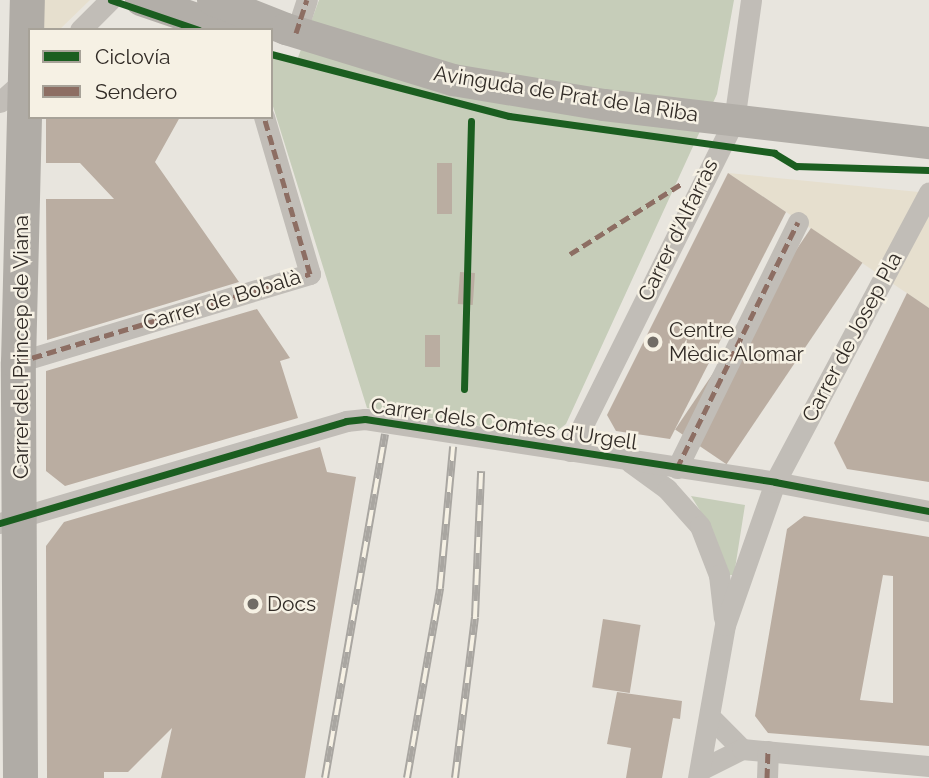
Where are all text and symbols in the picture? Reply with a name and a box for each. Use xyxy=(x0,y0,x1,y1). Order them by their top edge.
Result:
legend xyxy=(28,28,273,119)
text: Ciclovía xyxy=(95,44,171,69)
street label: Avinguda de Prat de la Riba xyxy=(432,61,700,127)
text: Sendero xyxy=(95,79,177,104)
street label: Carrer d'Alfarràs xyxy=(633,155,723,305)
street label: Carrer del Princep de Viana xyxy=(8,214,34,480)
street label: Carrer de Josep Pla xyxy=(796,247,908,427)
street label: Carrer de Bobalà xyxy=(140,264,304,336)
place label: Centre Mèdic Alomar xyxy=(669,317,805,367)
marker: Centre Mèdic Alomar xyxy=(643,332,663,352)
street label: Carrer dels Comtes d'Urgell xyxy=(369,393,639,455)
place label: Docs xyxy=(267,591,316,617)
marker: Docs xyxy=(245,596,261,612)

